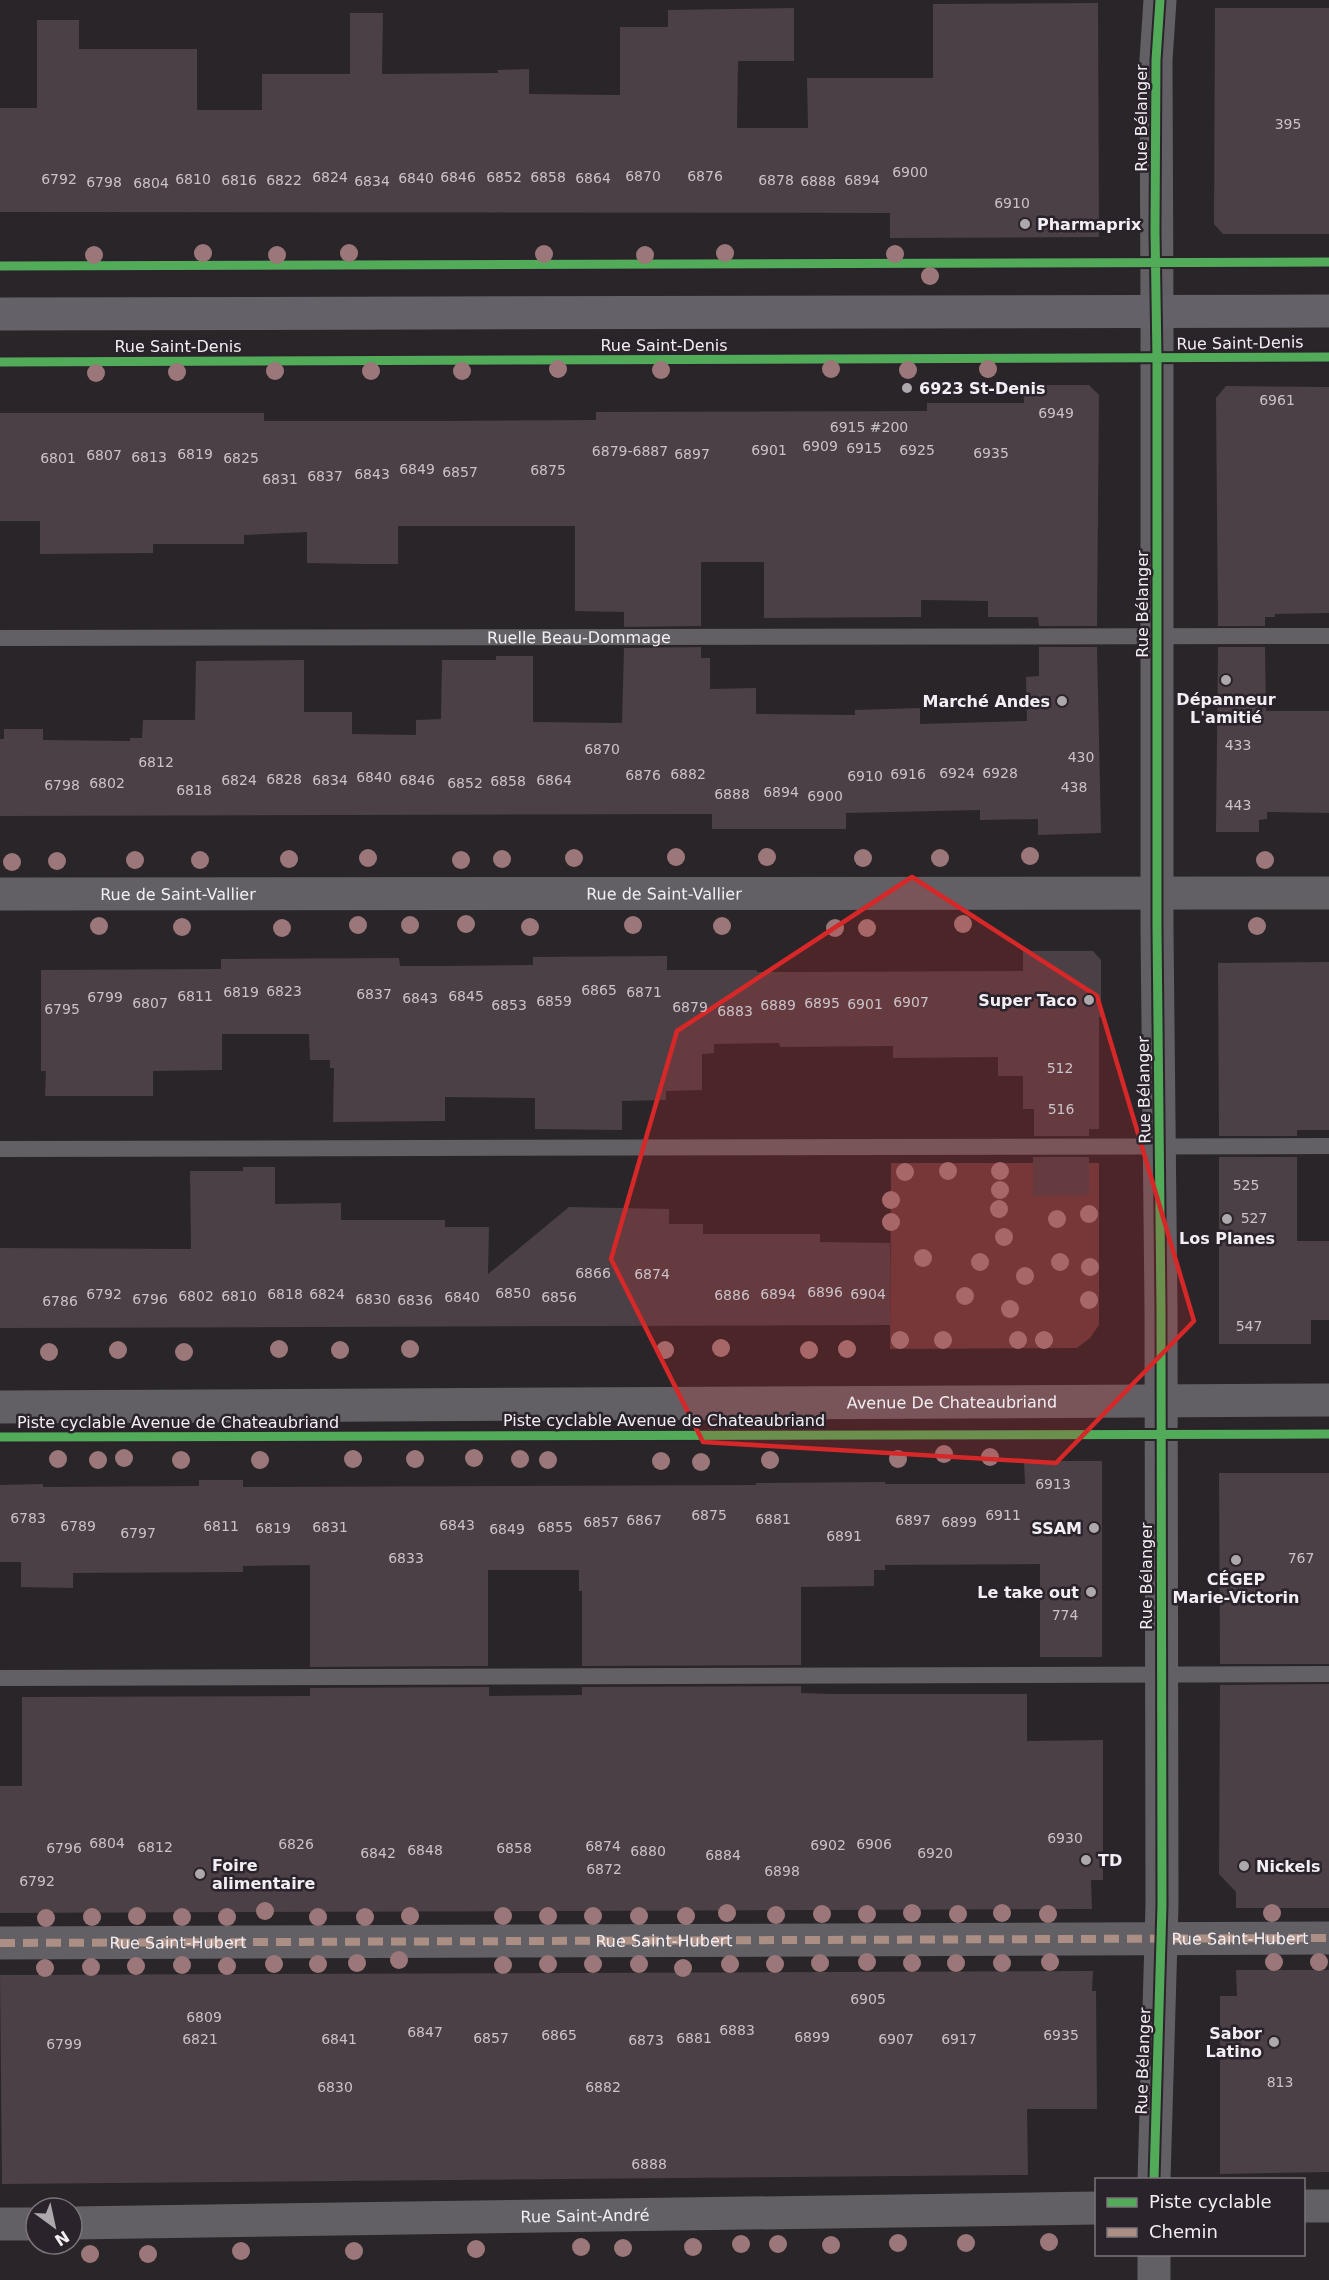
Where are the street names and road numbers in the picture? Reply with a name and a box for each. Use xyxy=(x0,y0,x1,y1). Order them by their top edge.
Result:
street label: Rue Bélanger xyxy=(1132,64,1151,172)
street label: Rue Saint-Denis xyxy=(1176,332,1304,354)
street label: Rue Saint-Denis xyxy=(600,336,728,355)
street label: Rue Saint-Denis xyxy=(114,337,242,356)
street label: Rue Bélanger xyxy=(1133,550,1152,658)
street label: Ruelle Beau-Dommage xyxy=(487,627,671,647)
street label: Rue de Saint-Vallier xyxy=(100,884,256,903)
street label: Rue de Saint-Vallier xyxy=(586,884,742,903)
street label: Rue Bélanger xyxy=(1134,1036,1154,1144)
street label: Avenue De Chateaubriand xyxy=(847,1392,1057,1412)
street label: Piste cyclable Avenue de Chateaubriand xyxy=(503,1411,825,1430)
street label: Piste cyclable Avenue de Chateaubriand xyxy=(17,1413,339,1432)
street label: Rue Bélanger xyxy=(1137,1522,1156,1630)
street label: Rue Saint-Hubert xyxy=(1171,1929,1309,1948)
street label: Rue Saint-Hubert xyxy=(595,1931,733,1950)
street label: Rue Saint-Hubert xyxy=(109,1933,247,1952)
street label: Rue Bélanger xyxy=(1132,2007,1154,2115)
street label: Rue Saint-André xyxy=(520,2205,650,2226)

